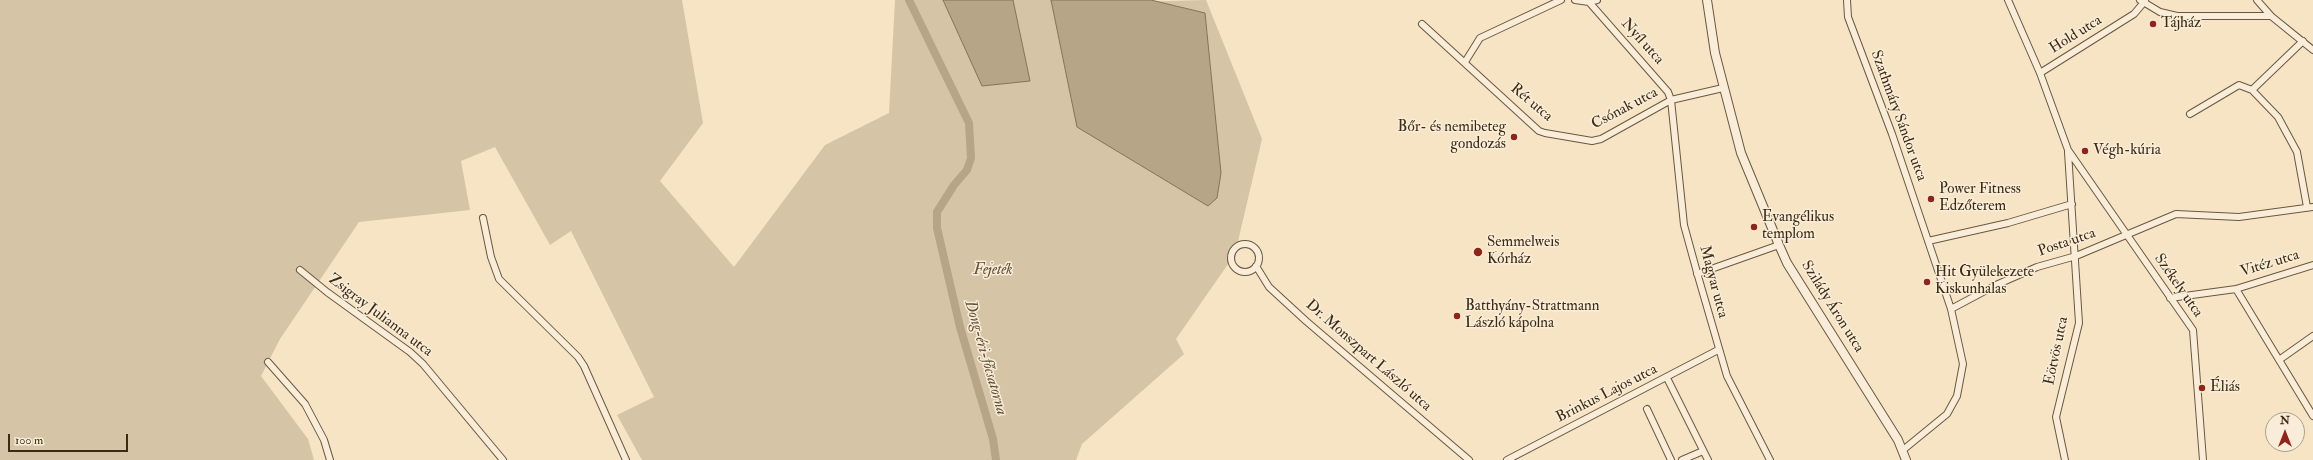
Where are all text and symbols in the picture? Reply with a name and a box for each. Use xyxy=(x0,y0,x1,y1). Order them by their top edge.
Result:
street label: Hold utca xyxy=(2047,12,2105,58)
street label: Nyíl utca xyxy=(1617,15,1667,69)
place label: Tájház xyxy=(2161,15,2201,33)
marker: Tájház xyxy=(2148,19,2158,29)
street label: Szathmáry Sándor utca xyxy=(1866,48,1930,184)
street label: Rét utca xyxy=(1506,80,1556,126)
street label: Csónak utca xyxy=(1589,84,1661,134)
place label: Bőr- és nemibeteg gondozás xyxy=(1398,119,1506,154)
marker: Bőr- és nemibeteg gondozás xyxy=(1509,132,1519,142)
place label: Végh-kúria xyxy=(2093,142,2161,160)
marker: Végh-kúria xyxy=(2080,146,2090,156)
place label: Power Fitness Edzőterem xyxy=(1939,181,2021,216)
marker: Power Fitness Edzőterem xyxy=(1926,194,1936,204)
place label: Evangélikus templom xyxy=(1762,209,1834,244)
marker: Evangélikus templom xyxy=(1749,222,1759,232)
street label: Posta utca xyxy=(2036,225,2098,261)
place label: Semmelweis Kórház xyxy=(1487,234,1559,269)
street label: Magyar utca xyxy=(1695,244,1731,320)
marker: Semmelweis Kórház xyxy=(1472,246,1484,258)
street label: Vitéz utca xyxy=(2238,247,2302,281)
street label: Székely utca xyxy=(2150,251,2206,321)
street label: Szilády Áron utca xyxy=(1797,258,1867,356)
park label: Fejeték xyxy=(974,262,1012,280)
place label: Hit Gyülekezete Kiskunhalas xyxy=(1935,264,2034,299)
street label: Zsigray Julianna utca xyxy=(324,271,436,361)
marker: Hit Gyülekezete Kiskunhalas xyxy=(1922,277,1932,287)
street label: Dr. Monszpart László utca xyxy=(1301,296,1435,416)
water label: Dong-éri-főcsatorna xyxy=(959,298,1011,418)
place label: Batthyány-Strattmann László kápolna xyxy=(1465,298,1600,333)
marker: Batthyány-Strattmann László kápolna xyxy=(1452,311,1462,321)
street label: Eötvös utca xyxy=(2041,315,2073,387)
street label: Brinkus Lajos utca xyxy=(1553,361,1661,427)
place label: Éliás xyxy=(2210,379,2240,397)
marker: Éliás xyxy=(2197,383,2207,393)
north arrow xyxy=(2265,412,2305,452)
text: N xyxy=(2280,414,2290,427)
scale bar xyxy=(10,426,130,452)
text: 100 m xyxy=(15,433,43,448)

